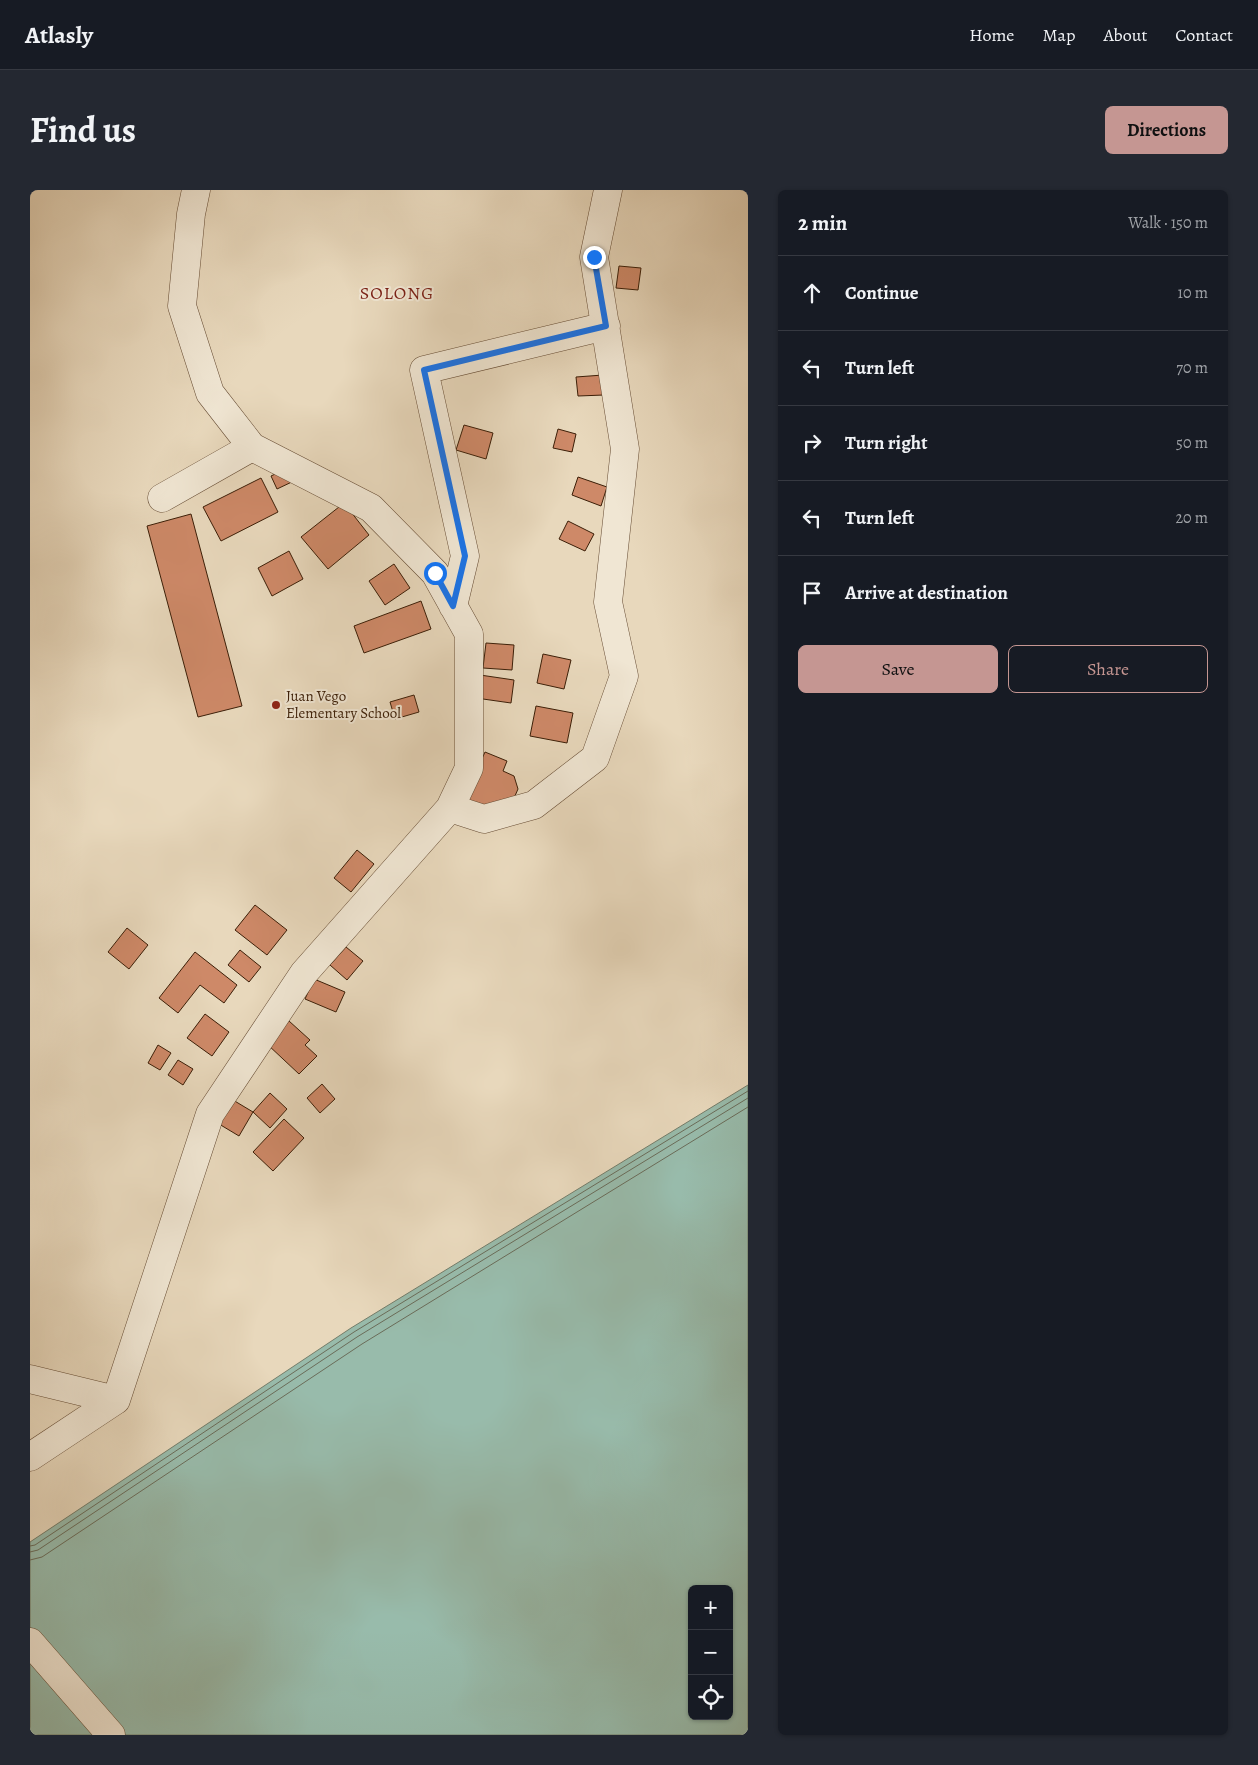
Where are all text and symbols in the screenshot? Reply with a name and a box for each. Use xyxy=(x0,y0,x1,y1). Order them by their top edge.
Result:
text: Atlasly xyxy=(25,19,93,51)
text: Home xyxy=(969,23,1014,47)
text: Map xyxy=(1042,23,1075,47)
text: About xyxy=(1103,23,1147,47)
text: Contact xyxy=(1175,23,1233,47)
text: Find us xyxy=(30,106,136,154)
button: Directions xyxy=(1105,106,1228,154)
text: 2 min xyxy=(798,209,847,237)
text: Walk · 150 m xyxy=(1128,212,1208,234)
route end xyxy=(583,246,606,269)
icon: ahead xyxy=(798,279,826,307)
text: Continue xyxy=(845,280,919,306)
district label: SOLONG xyxy=(360,281,434,305)
text: 10 m xyxy=(1178,282,1208,304)
icon: left xyxy=(798,354,826,382)
text: Turn left xyxy=(845,355,914,381)
text: 70 m xyxy=(1176,357,1208,379)
icon: right xyxy=(798,429,826,457)
text: Turn right xyxy=(845,430,927,456)
text: 50 m xyxy=(1176,432,1208,454)
icon: left xyxy=(798,504,826,532)
text: Turn left xyxy=(845,505,914,531)
text: 20 m xyxy=(1175,507,1208,529)
route start xyxy=(424,562,447,585)
icon: arrive xyxy=(798,579,826,607)
text: Arrive at destination xyxy=(845,580,1008,606)
button: Save xyxy=(798,645,998,693)
button: Share xyxy=(1008,645,1208,693)
place label: Juan Vego Elementary School xyxy=(286,686,401,723)
marker: Juan Vego Elementary School xyxy=(270,699,282,711)
map controls xyxy=(688,1585,733,1720)
button: + xyxy=(688,1585,733,1630)
button: − xyxy=(688,1630,733,1675)
button: locate xyxy=(688,1675,733,1720)

